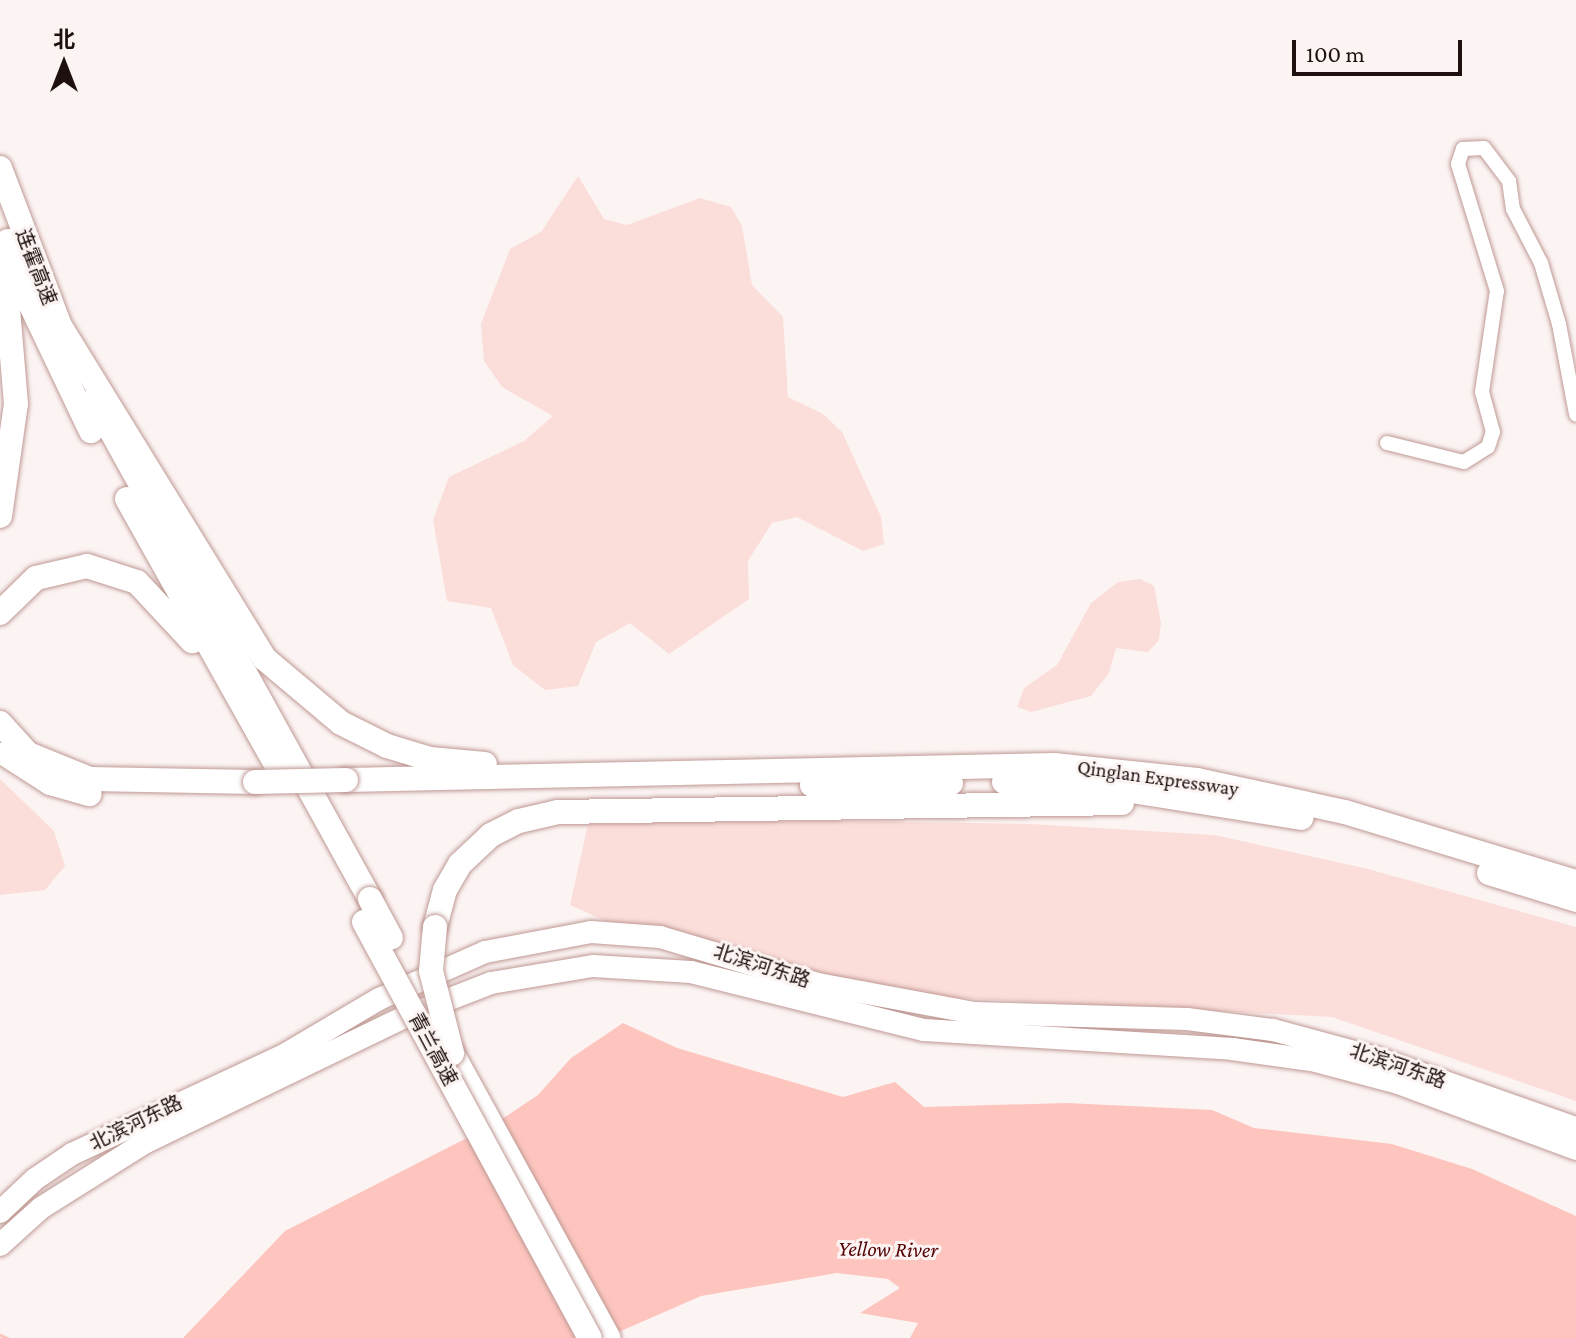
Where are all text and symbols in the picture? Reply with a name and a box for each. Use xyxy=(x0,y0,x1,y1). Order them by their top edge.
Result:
north arrow xyxy=(24,24,104,104)
scale bar xyxy=(1296,24,1466,74)
text: 北 xyxy=(53,27,75,52)
text: 100 m xyxy=(1306,40,1365,67)
street label: 连霍高速 xyxy=(10,225,62,309)
street label: Qinglan Expressway xyxy=(1076,755,1240,801)
street label: 北滨河东路 xyxy=(711,939,813,993)
street label: 青兰高速 xyxy=(404,1008,462,1090)
street label: 北滨河东路 xyxy=(1347,1038,1449,1094)
street label: 北滨河东路 xyxy=(86,1090,186,1156)
water label: Yellow River xyxy=(838,1235,938,1263)

